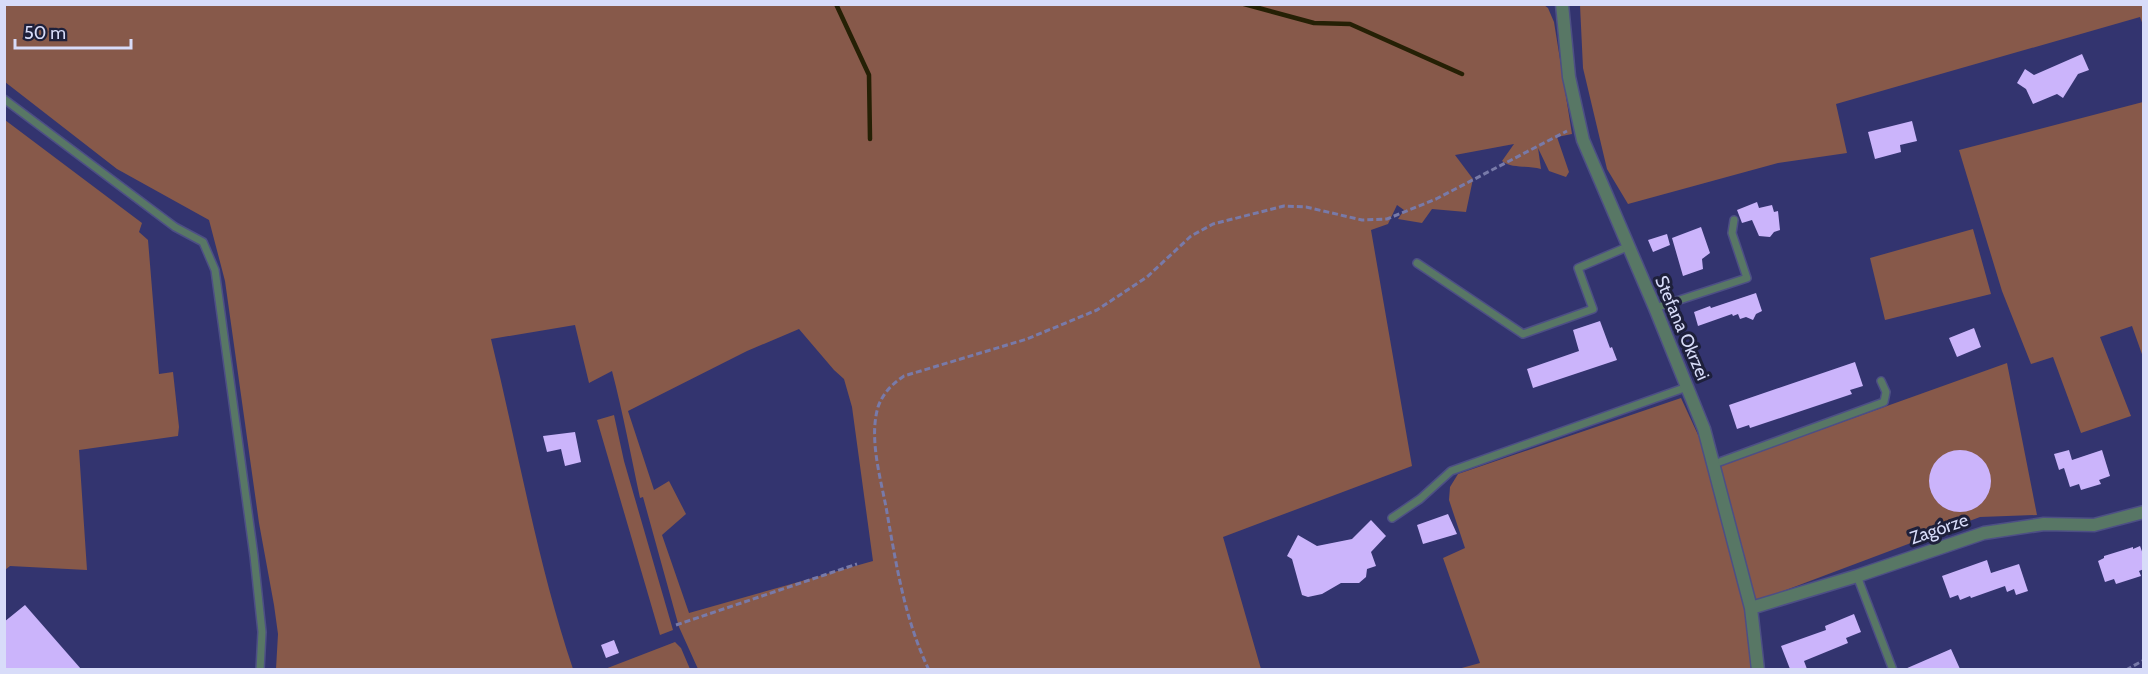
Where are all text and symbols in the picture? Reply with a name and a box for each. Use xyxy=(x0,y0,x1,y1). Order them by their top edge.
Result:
scale bar xyxy=(15,12,130,50)
text: 50 m xyxy=(24,22,66,44)
street label: Stefana Okrzei xyxy=(1650,272,1714,384)
street label: Zagórze xyxy=(1907,509,1971,549)

